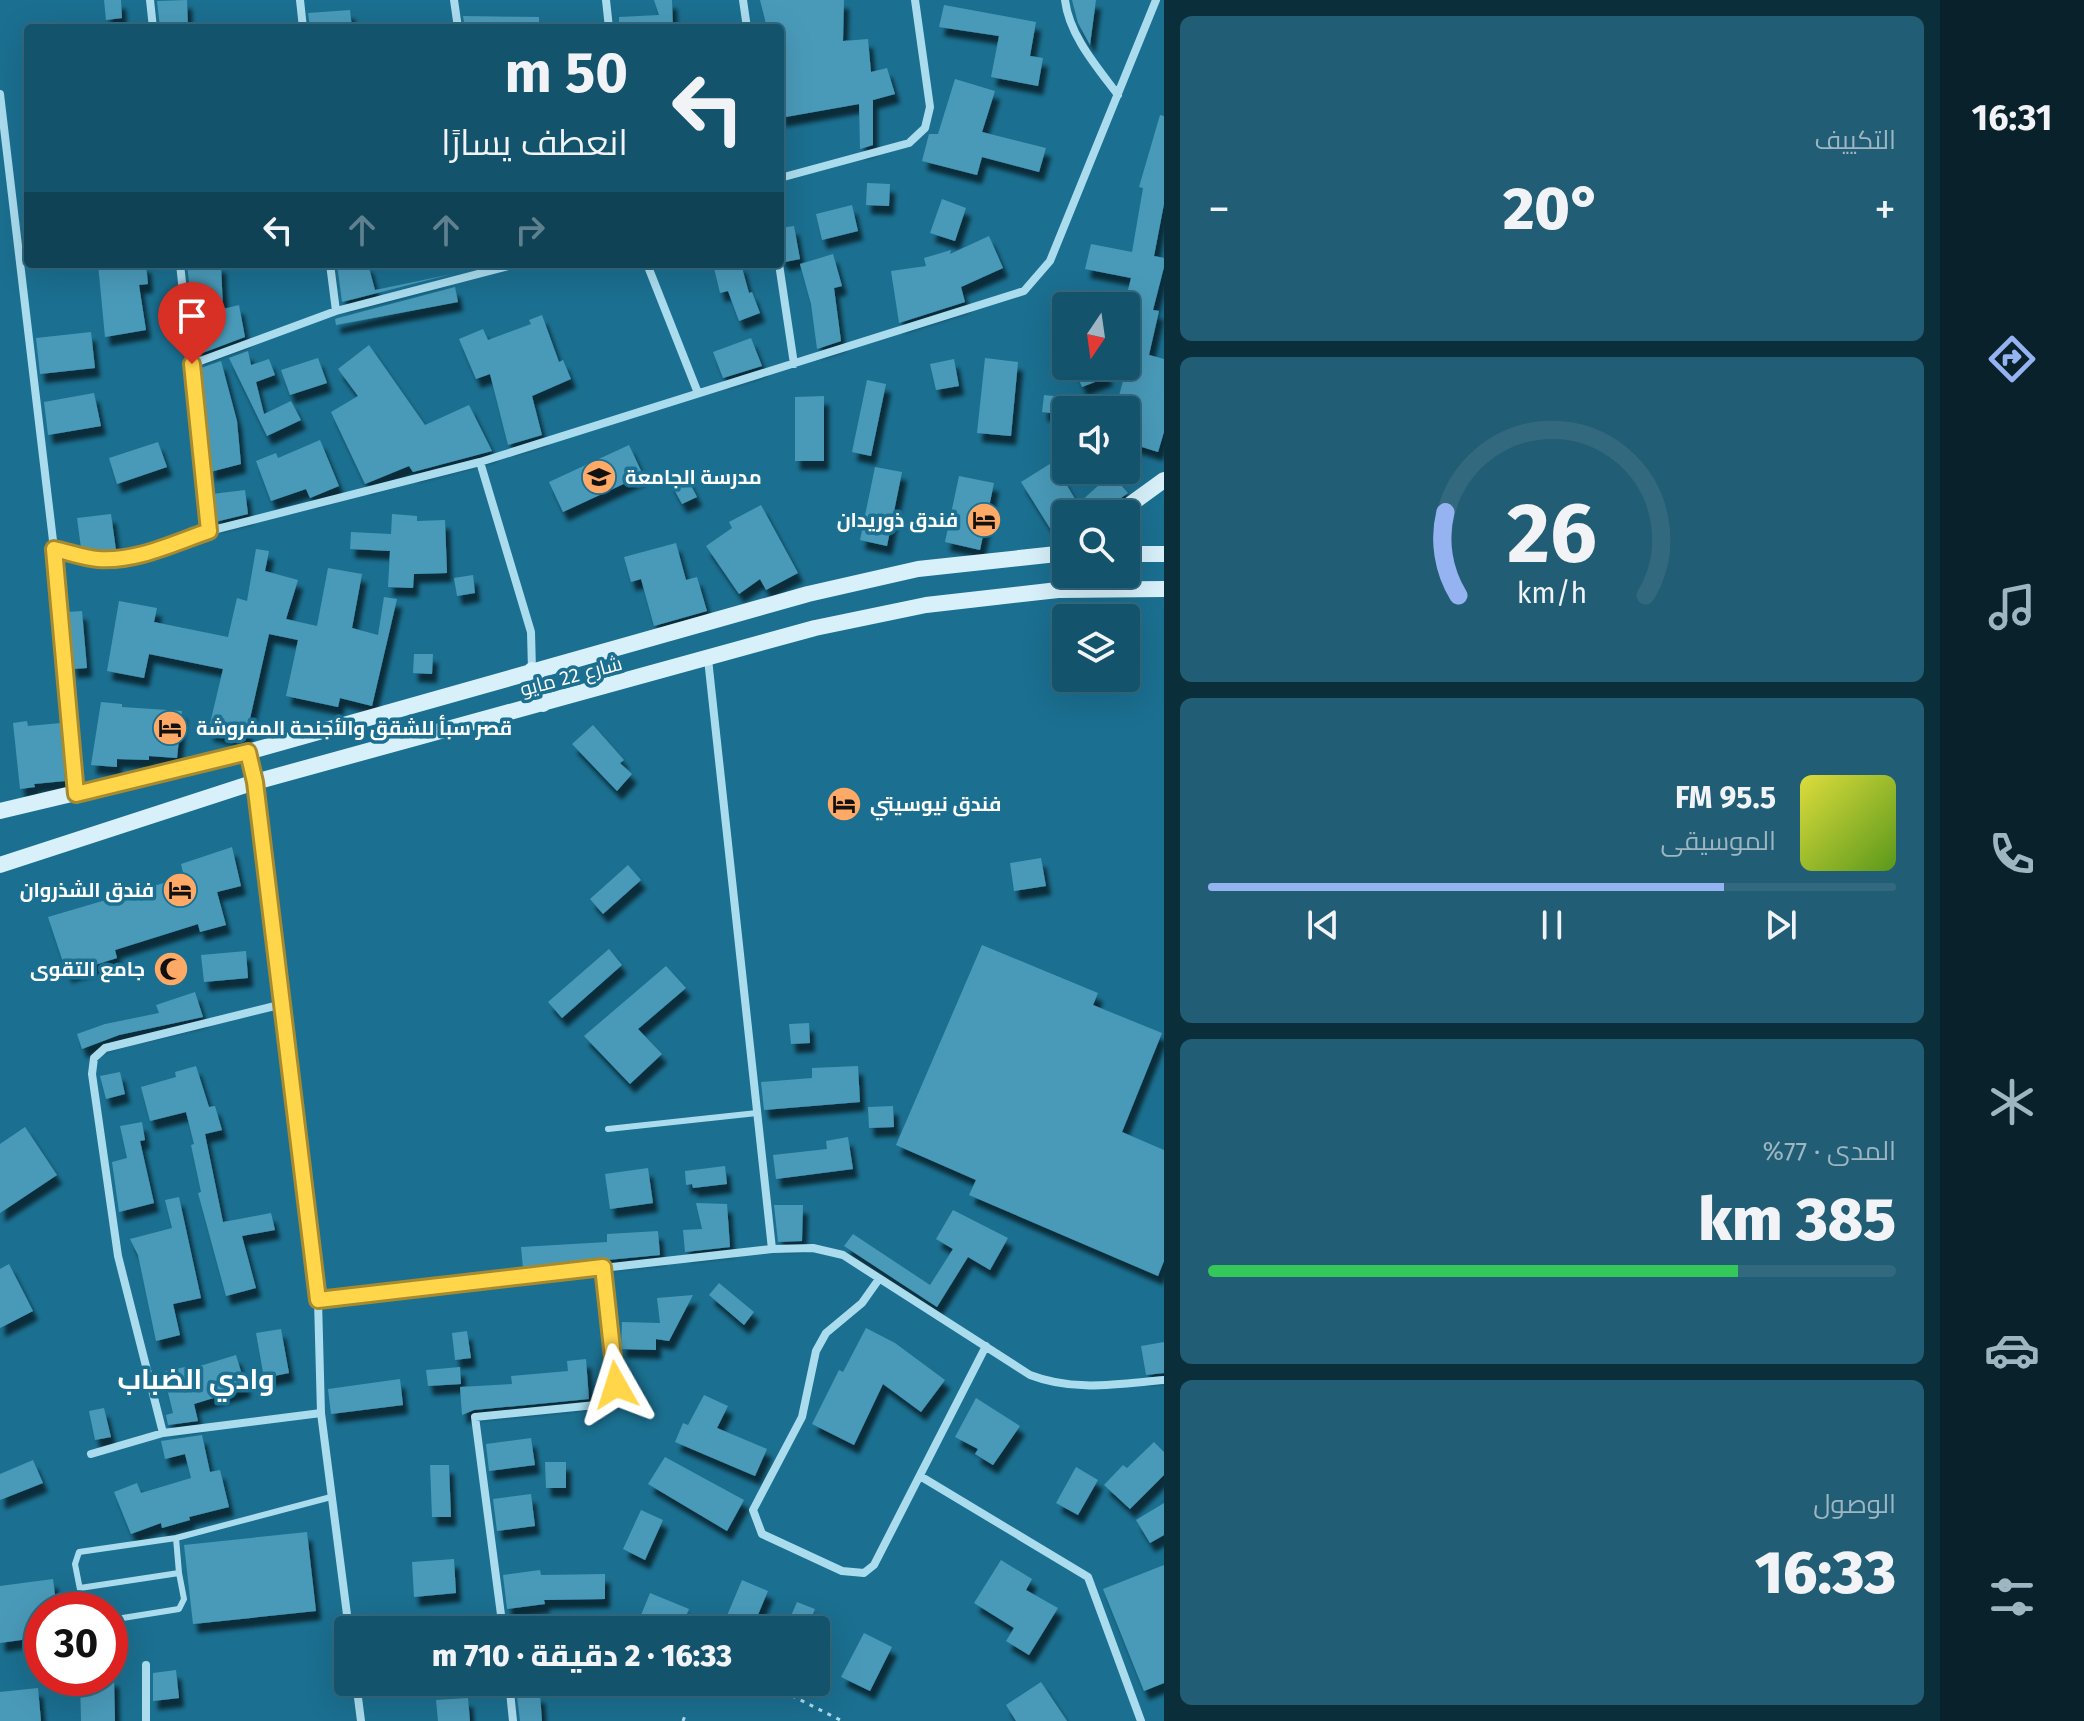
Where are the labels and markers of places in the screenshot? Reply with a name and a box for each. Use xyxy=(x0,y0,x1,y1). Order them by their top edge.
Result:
pin xyxy=(158,282,226,364)
school or university icon: مدرسة الجامعة xyxy=(580,458,618,496)
place label: مدرسة الجامعة xyxy=(625,465,762,489)
hotel icon: فندق ذوريدان xyxy=(965,501,1003,539)
place label: فندق ذوريدان xyxy=(837,508,958,533)
hotel icon: قصر سبأ للشقق والأجنحة المفروشة xyxy=(151,709,189,747)
place label: قصر سبأ للشقق والأجنحة المفروشة xyxy=(196,714,512,741)
hotel icon: فندق نيوسيتي xyxy=(825,785,863,823)
place label: فندق نيوسيتي xyxy=(870,792,1001,821)
hotel icon: فندق الشذروان xyxy=(161,871,199,909)
place label: فندق الشذروان xyxy=(20,878,154,903)
mosque icon: جامع التقوى xyxy=(152,950,190,988)
place label: جامع التقوى xyxy=(30,957,145,983)

